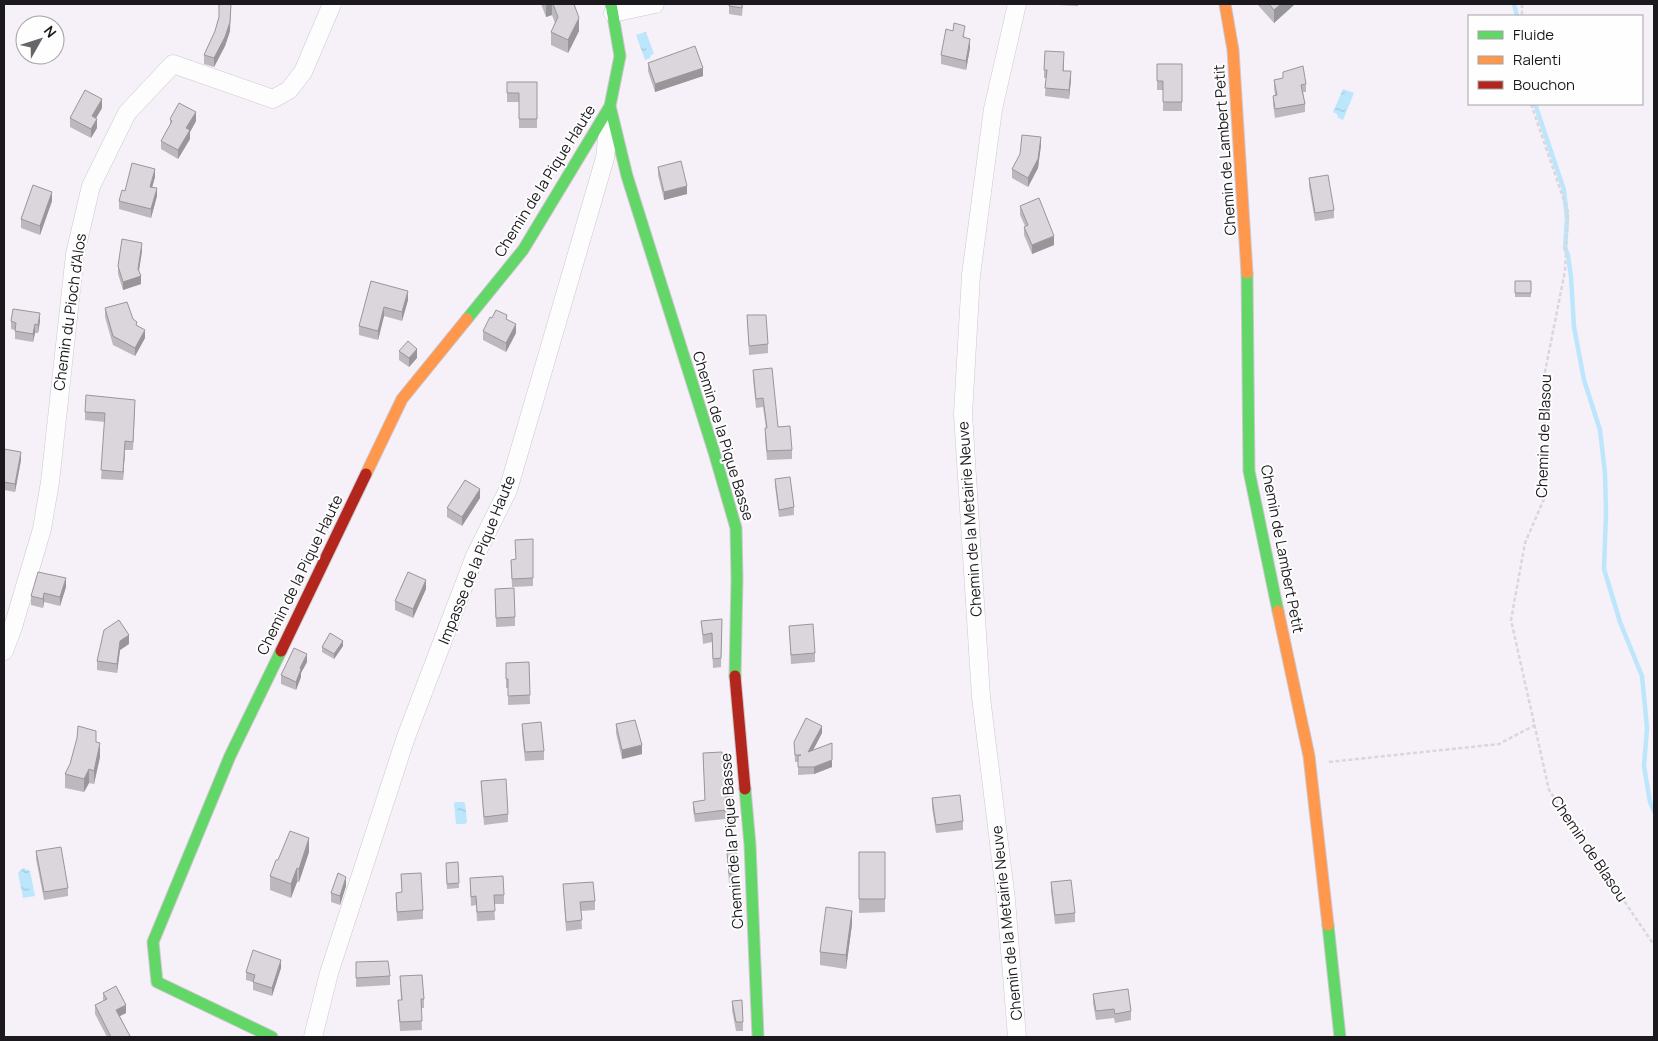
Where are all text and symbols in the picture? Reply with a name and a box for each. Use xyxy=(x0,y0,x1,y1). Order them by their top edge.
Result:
north arrow xyxy=(15,15,65,65)
legend xyxy=(1468,15,1643,105)
text: N xyxy=(40,22,61,41)
text: Fluide xyxy=(1513,24,1554,45)
text: Ralenti xyxy=(1513,49,1561,70)
street label: Chemin de Lambert Petit xyxy=(1208,64,1241,236)
text: Bouchon xyxy=(1513,74,1575,95)
street label: Chemin de la Pique Haute xyxy=(489,100,600,261)
street label: Chemin du Pioch d'Alos xyxy=(48,232,91,392)
street label: Chemin de la Pique Basse xyxy=(688,349,759,523)
street label: Chemin de Blasou xyxy=(1531,374,1556,498)
street label: Chemin de la Metairie Neuve xyxy=(952,420,987,617)
street label: Chemin de Lambert Petit xyxy=(1256,463,1309,635)
street label: Impasse de la Pique Haute xyxy=(433,472,520,647)
street label: Chemin de la Pique Haute xyxy=(252,491,348,658)
street label: Chemin de la Pique Basse xyxy=(715,752,748,930)
street label: Chemin de Blasou xyxy=(1546,792,1633,906)
street label: Chemin de la Metairie Neuve xyxy=(986,824,1027,1021)

